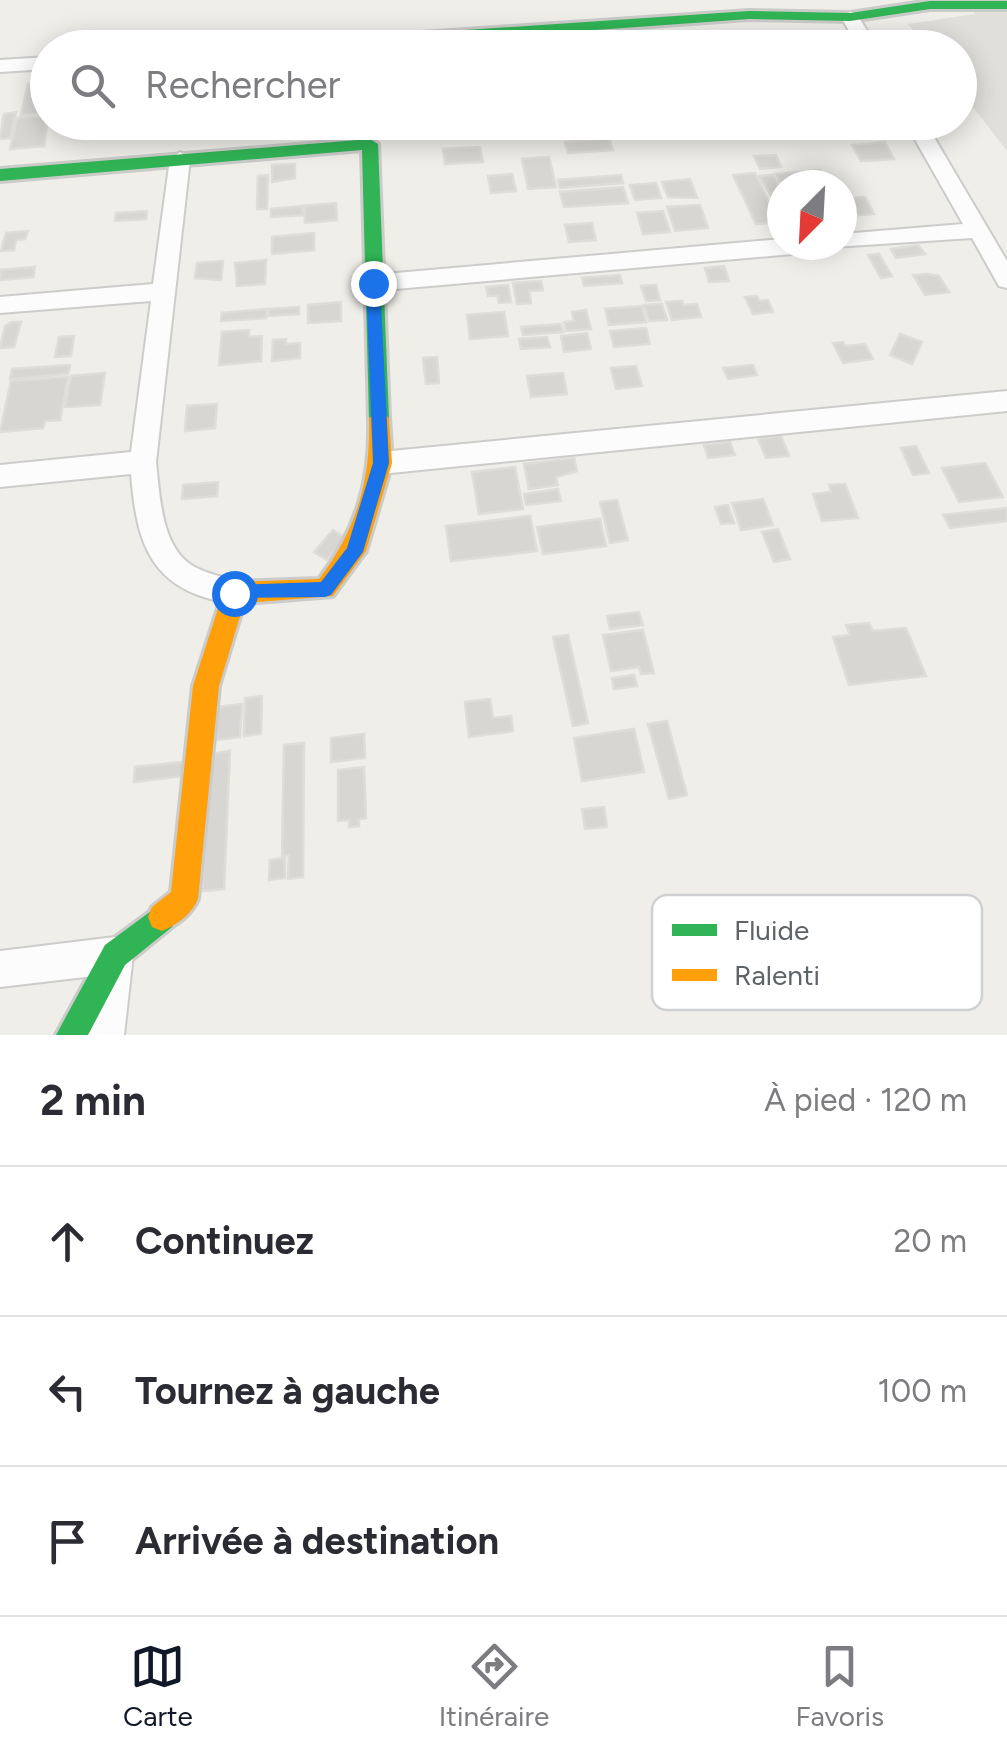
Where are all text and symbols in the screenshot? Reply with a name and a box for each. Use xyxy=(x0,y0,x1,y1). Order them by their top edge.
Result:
search box xyxy=(30,30,977,140)
icon: search xyxy=(65,58,120,113)
text: Rechercher xyxy=(145,62,340,108)
north arrow xyxy=(767,170,857,260)
route end xyxy=(351,261,397,307)
route start xyxy=(212,571,258,617)
legend xyxy=(652,895,982,1010)
text: Fluide xyxy=(734,913,809,947)
text: Ralenti xyxy=(734,958,820,992)
text: 2 min xyxy=(40,1075,146,1126)
text: À pied · 120 m xyxy=(764,1081,967,1119)
icon: ahead xyxy=(40,1214,95,1269)
text: Continuez xyxy=(135,1218,314,1264)
text: 20 m xyxy=(893,1222,967,1260)
icon: left xyxy=(40,1364,95,1419)
text: Tournez à gauche xyxy=(135,1368,440,1414)
text: 100 m xyxy=(878,1372,967,1410)
icon: arrive xyxy=(40,1514,95,1569)
text: Arrivée à destination xyxy=(135,1518,499,1564)
tab: Carte xyxy=(123,1639,193,1733)
tab: Itinéraire xyxy=(439,1639,549,1733)
tab: Favoris xyxy=(795,1639,884,1733)

